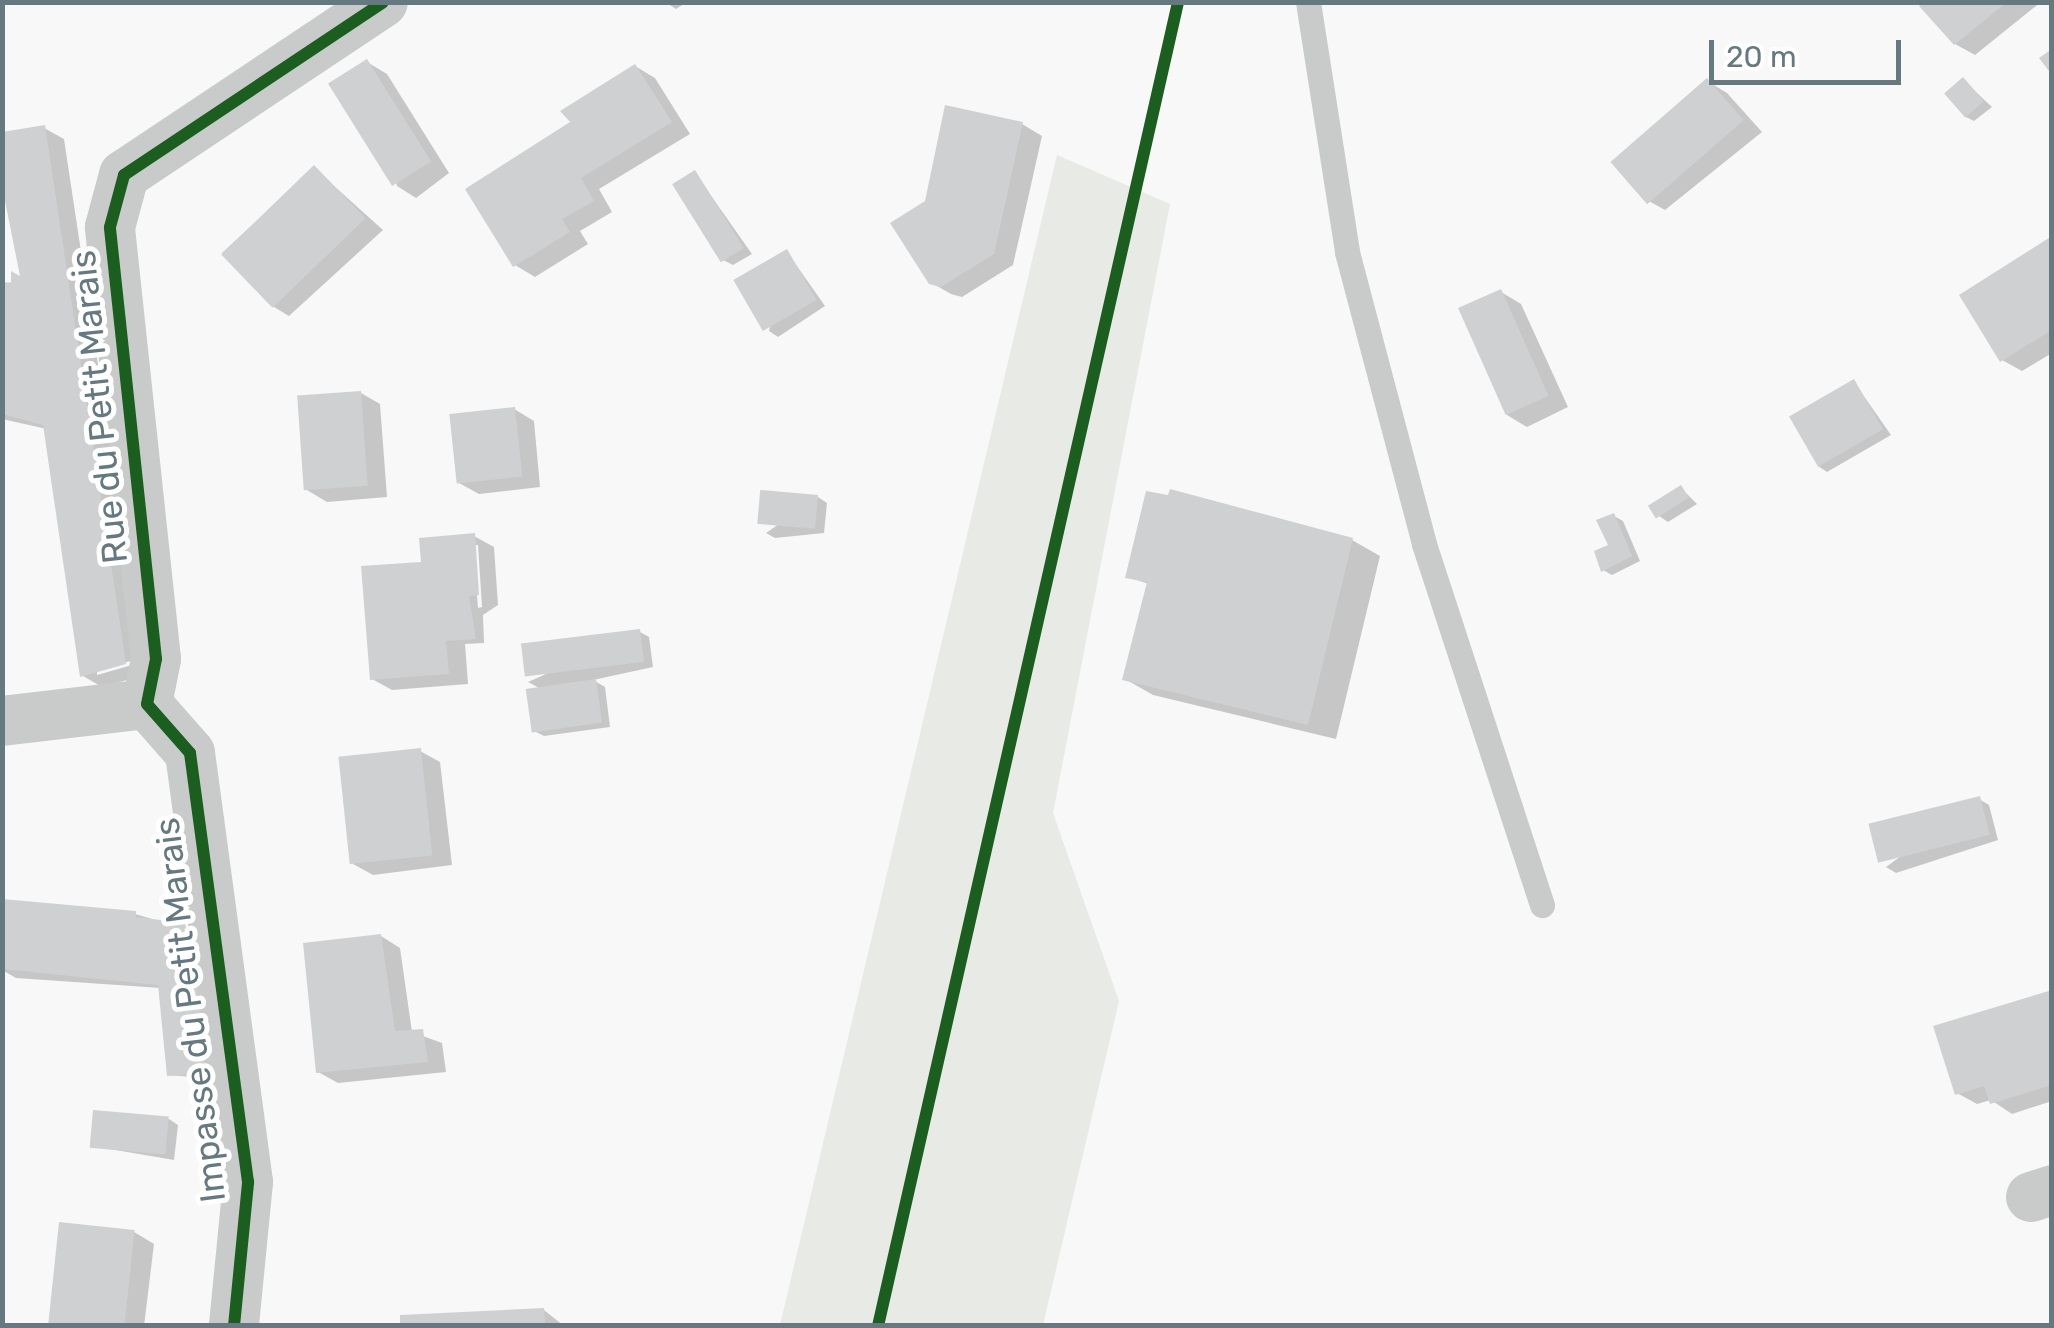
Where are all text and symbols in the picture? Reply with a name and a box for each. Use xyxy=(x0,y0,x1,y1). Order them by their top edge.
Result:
scale bar xyxy=(1714,20,1906,82)
text: 20 m xyxy=(1726,39,1797,75)
street label: Rue du Petit Marais xyxy=(62,248,136,566)
street label: Impasse du Petit Marais xyxy=(146,815,234,1205)

